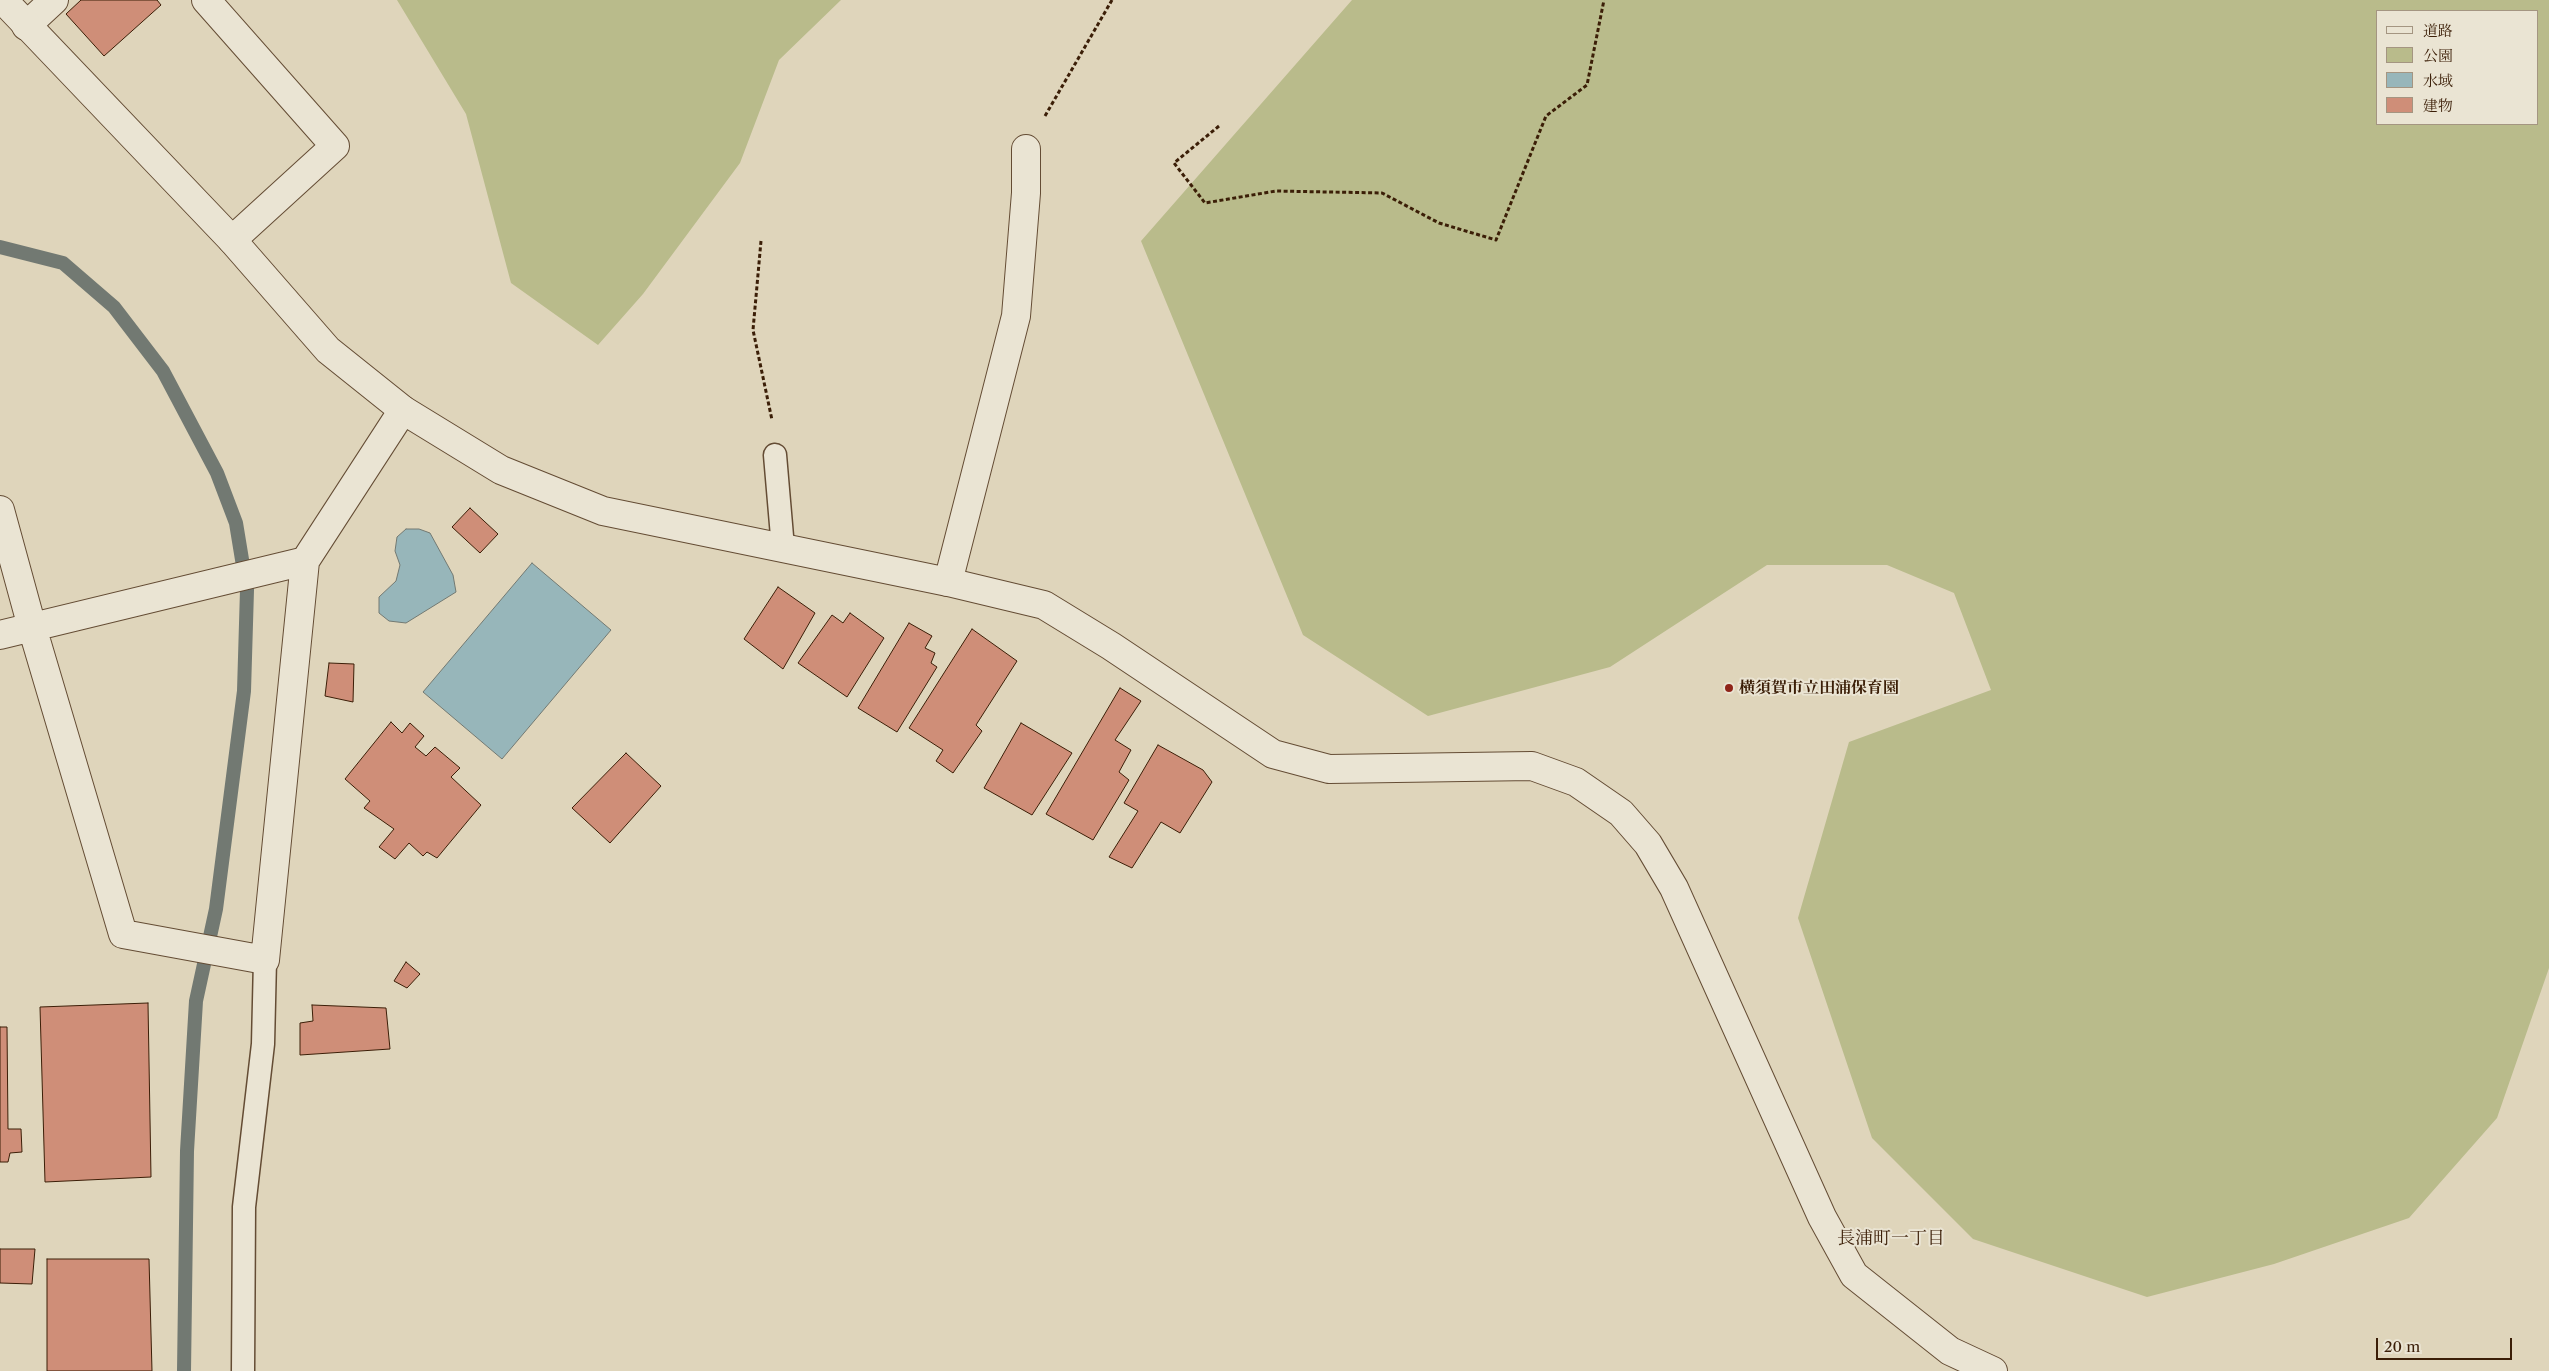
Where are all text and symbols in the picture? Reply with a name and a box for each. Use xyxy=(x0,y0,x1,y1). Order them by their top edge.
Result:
legend xyxy=(2376,10,2539,125)
text: 道路 xyxy=(2423,21,2453,40)
text: 公園 xyxy=(2423,46,2453,65)
text: 水域 xyxy=(2423,71,2453,90)
text: 建物 xyxy=(2423,96,2453,115)
place label: 横須賀市立田浦保育園 xyxy=(1739,678,1899,698)
marker: 横須賀市立田浦保育園 xyxy=(1723,682,1735,694)
district label: 長浦町一丁目 xyxy=(1837,1228,1945,1250)
scale bar xyxy=(2379,1328,2515,1360)
text: 20 m xyxy=(2384,1337,2420,1356)

